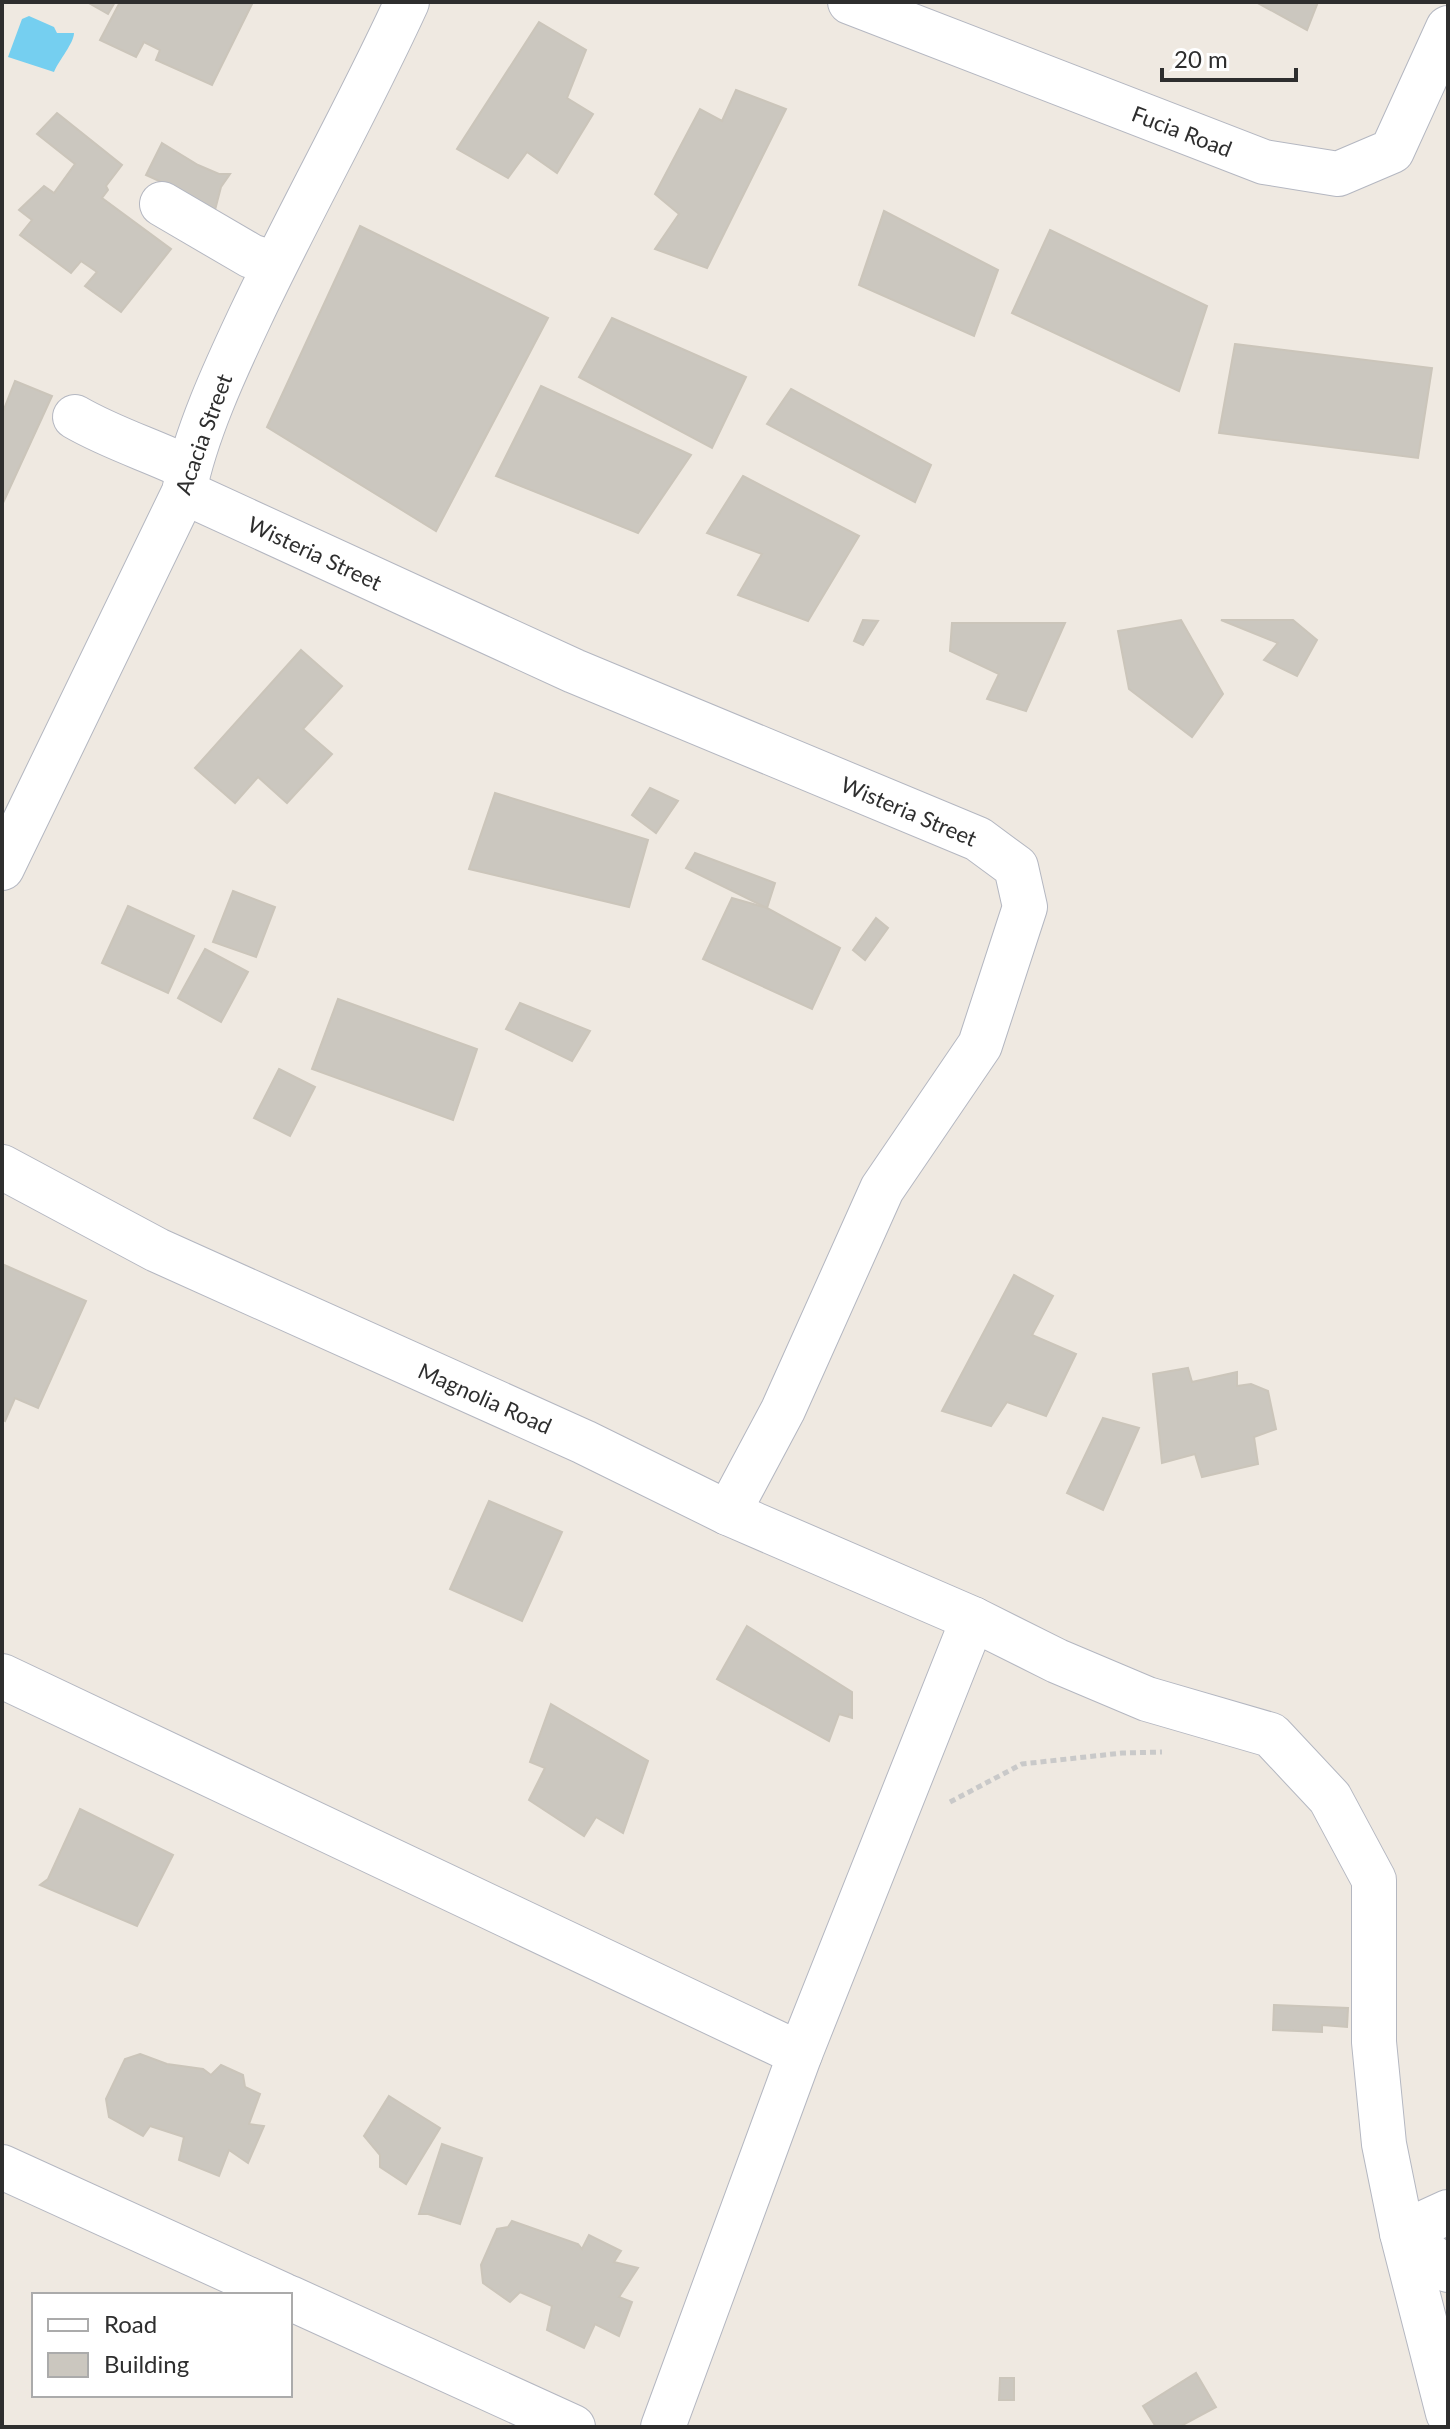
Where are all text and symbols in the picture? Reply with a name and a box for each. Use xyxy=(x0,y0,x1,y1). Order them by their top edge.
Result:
scale bar xyxy=(1162,32,1296,82)
text: 20 m xyxy=(1174,44,1228,73)
street label: Fucia Road xyxy=(1128,100,1236,162)
street label: Acacia Street xyxy=(169,370,237,498)
street label: Wisteria Street xyxy=(244,510,386,596)
street label: Wisteria Street xyxy=(837,770,981,852)
street label: Magnolia Road xyxy=(414,1357,556,1439)
legend xyxy=(32,2293,292,2397)
text: Road xyxy=(104,2309,157,2338)
text: Building xyxy=(104,2349,189,2378)

